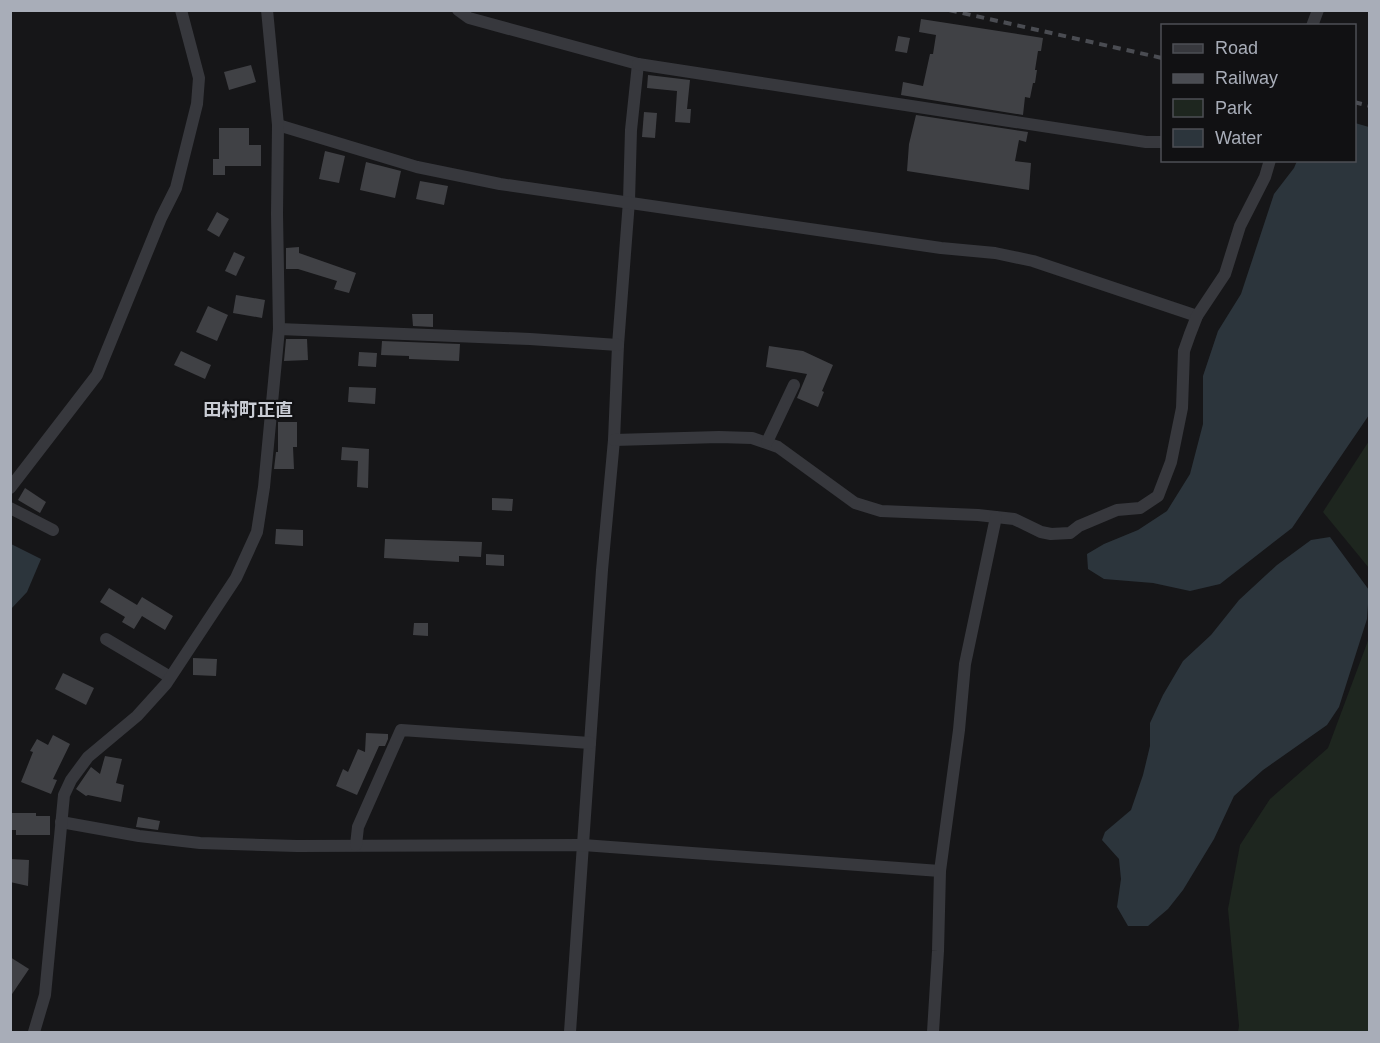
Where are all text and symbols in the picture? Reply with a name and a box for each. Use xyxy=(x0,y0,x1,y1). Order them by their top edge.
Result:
legend xyxy=(1161,24,1356,162)
text: Road xyxy=(1215,38,1258,58)
text: Railway xyxy=(1215,68,1278,88)
text: Park xyxy=(1215,98,1253,118)
text: Water xyxy=(1215,128,1262,148)
district label: 田村町正直 xyxy=(203,400,293,420)

